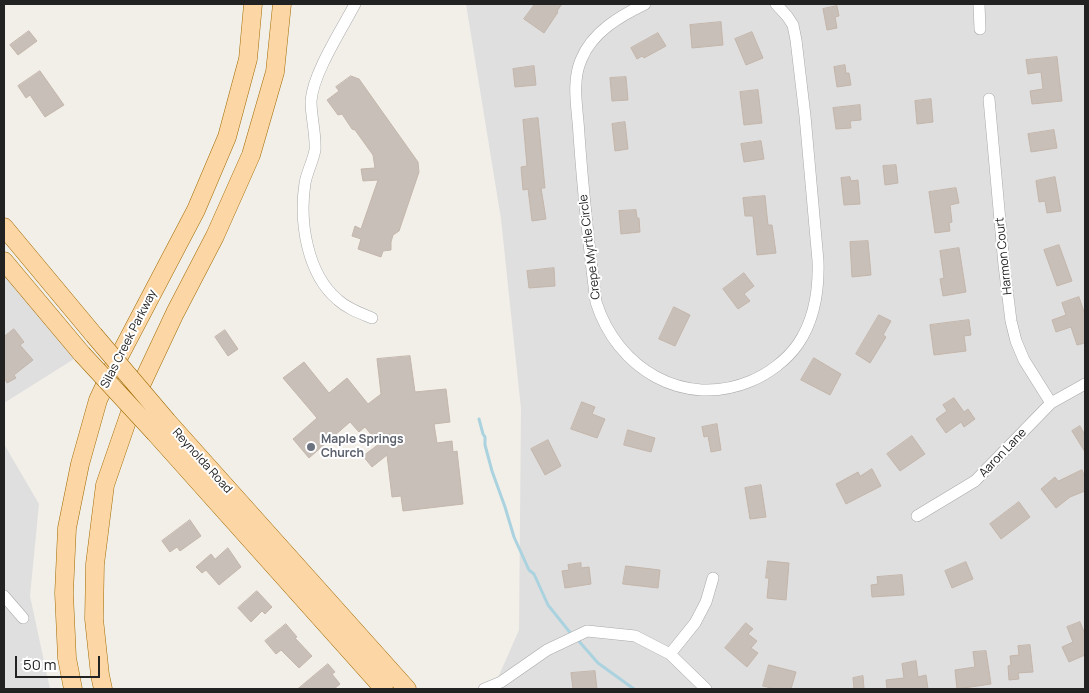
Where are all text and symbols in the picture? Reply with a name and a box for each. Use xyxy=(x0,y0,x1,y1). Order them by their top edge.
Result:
street label: Crepe Myrtle Circle xyxy=(576,194,604,300)
street label: Harmon Court xyxy=(993,217,1015,295)
street label: Silas Creek Parkway xyxy=(98,287,160,391)
street label: Reynolda Road xyxy=(169,426,235,496)
street label: Aaron Lane xyxy=(976,426,1030,480)
place label: Maple Springs Church xyxy=(321,433,403,461)
marker: Maple Springs Church xyxy=(305,441,317,453)
scale bar xyxy=(18,646,102,678)
text: 50 m xyxy=(23,654,57,675)

